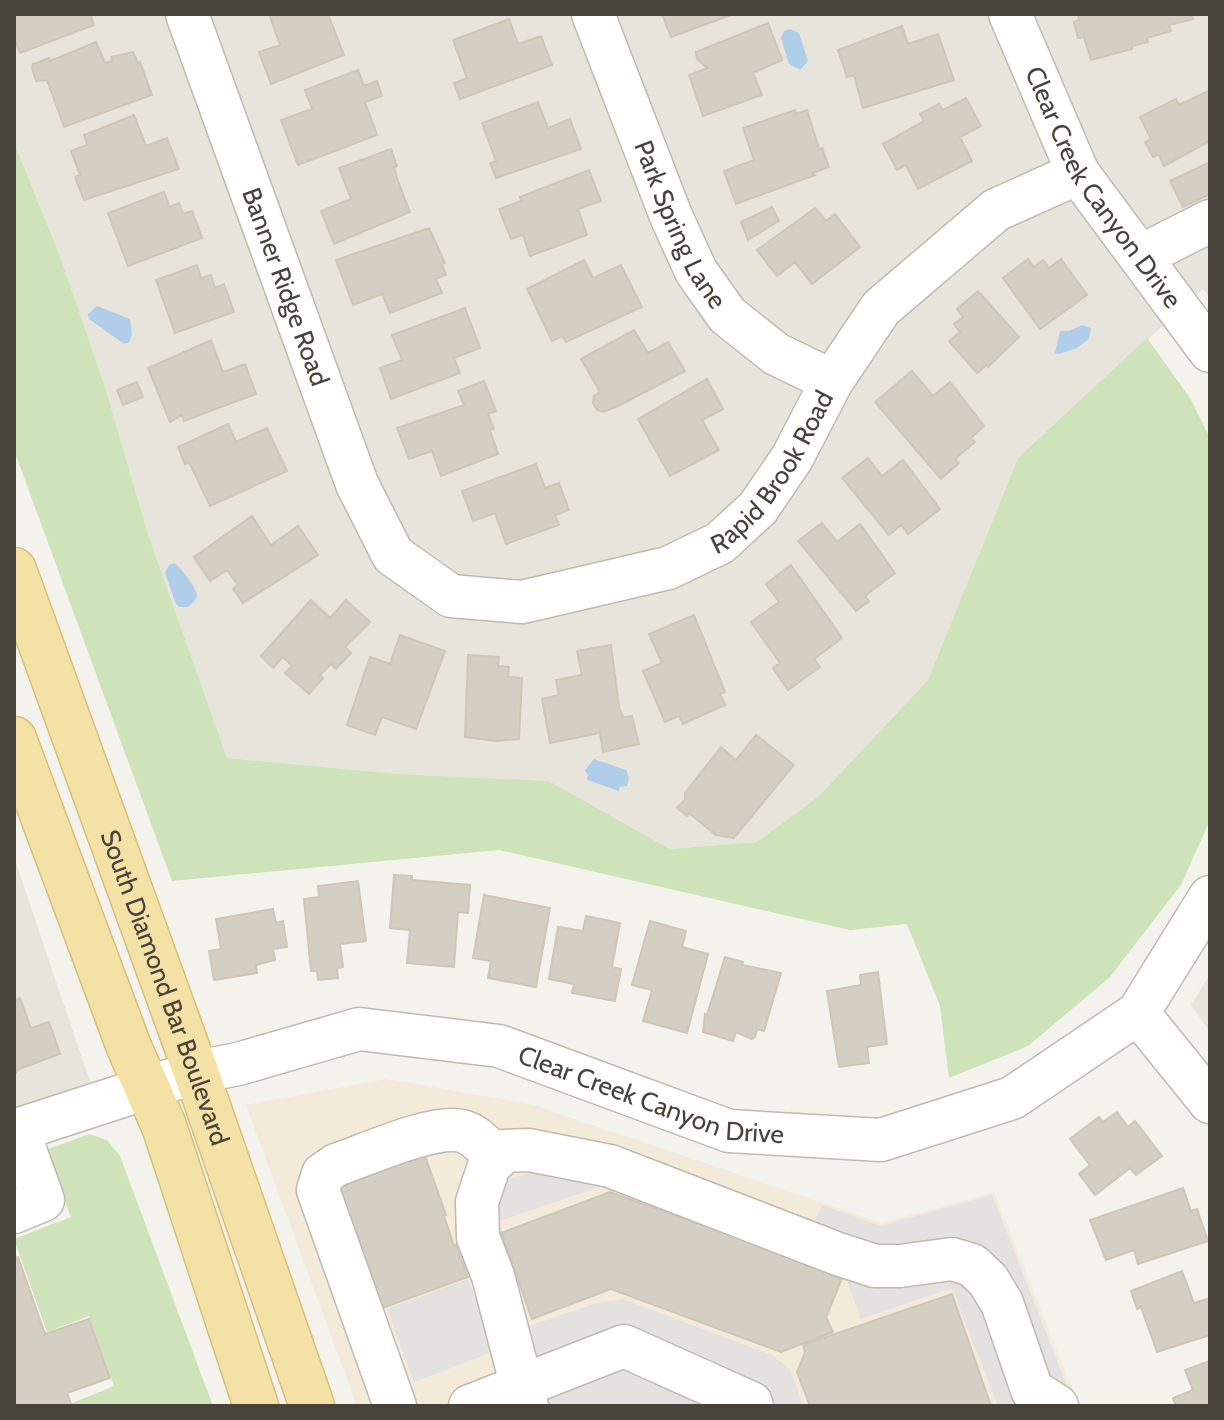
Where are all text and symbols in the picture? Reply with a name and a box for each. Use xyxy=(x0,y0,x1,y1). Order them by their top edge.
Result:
street label: Clear Creek Canyon Drive xyxy=(1018,62,1189,314)
street label: Park Spring Lane xyxy=(627,136,734,315)
street label: Banner Ridge Road xyxy=(235,183,336,390)
street label: Rapid Brook Road xyxy=(706,385,840,561)
street label: South Diamond Bar Boulevard xyxy=(94,826,236,1149)
street label: Clear Creek Canyon Drive xyxy=(514,1039,785,1150)

